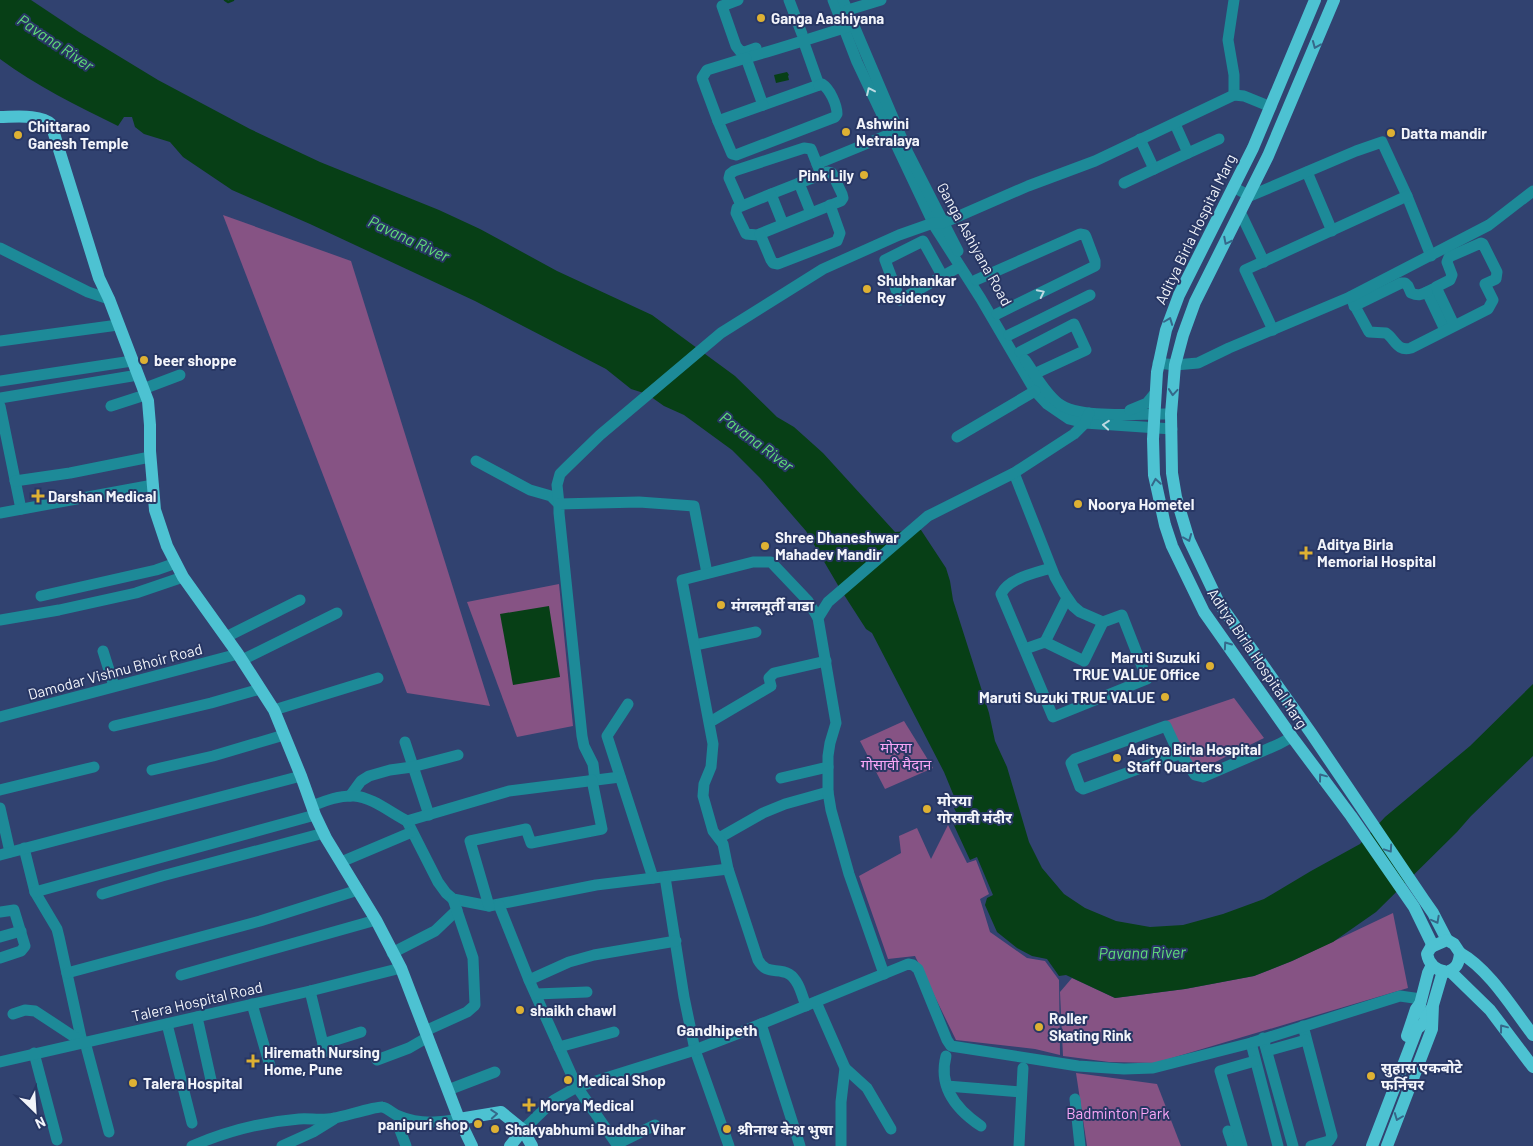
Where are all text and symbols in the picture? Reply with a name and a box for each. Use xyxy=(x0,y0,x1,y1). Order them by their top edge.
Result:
place label: Ganga Aashiyana xyxy=(771,9,884,27)
water label: Pavana River xyxy=(14,10,99,75)
marker: Ganga Aashiyana xyxy=(755,12,767,24)
one-way arrow xyxy=(1311,40,1322,49)
one-way arrow xyxy=(866,87,877,96)
place label: Ashwini Netralaya xyxy=(856,114,920,149)
place label: Chittarao Ganesh Temple xyxy=(28,117,129,152)
place label: Datta mandir xyxy=(1401,124,1487,142)
marker: Ashwini Netralaya xyxy=(840,126,852,138)
marker: Datta mandir xyxy=(1385,127,1397,139)
marker: Chittarao Ganesh Temple xyxy=(12,129,24,141)
street label: Aditya Birla Hospital Marg xyxy=(1151,151,1239,307)
place label: Pink Lily xyxy=(798,166,854,184)
marker: Pink Lily xyxy=(858,169,870,181)
street label: Ganga Ashiyana Road xyxy=(934,179,1016,309)
water label: Pavana River xyxy=(365,211,454,266)
one-way arrow xyxy=(1223,235,1233,244)
place label: Shubhankar Residency xyxy=(877,271,957,306)
marker: Shubhankar Residency xyxy=(861,283,873,295)
one-way arrow xyxy=(1035,289,1044,299)
one-way arrow xyxy=(1163,318,1173,326)
place label: beer shoppe xyxy=(154,351,237,369)
marker: beer shoppe xyxy=(138,354,150,366)
one-way arrow xyxy=(1167,388,1178,396)
water label: Pavana River xyxy=(716,407,799,476)
one-way arrow xyxy=(1102,420,1110,431)
one-way arrow xyxy=(1151,478,1161,486)
place label: Darshan Medical xyxy=(48,487,157,505)
marker: Darshan Medical xyxy=(32,490,44,502)
place label: Noorya Hometel xyxy=(1088,495,1194,513)
marker: Noorya Hometel xyxy=(1072,498,1084,510)
place label: Shree Dhaneshwar Mahadev Mandir xyxy=(775,528,899,563)
one-way arrow xyxy=(1182,533,1193,542)
place label: Aditya Birla Memorial Hospital xyxy=(1317,535,1436,570)
marker: Shree Dhaneshwar Mahadev Mandir xyxy=(759,540,771,552)
marker: Aditya Birla Memorial Hospital xyxy=(1299,546,1313,560)
street label: Aditya Birla Hospital Marg xyxy=(1204,584,1312,732)
place label: मंगलमूर्ती वाडा xyxy=(731,596,815,616)
marker: मंगलमूर्ती वाडा xyxy=(715,599,727,611)
street label: Damodar Vishnu Bhoir Road xyxy=(26,639,204,703)
one-way arrow xyxy=(1224,641,1233,651)
place label: Maruti Suzuki TRUE VALUE Office xyxy=(1073,648,1200,683)
marker: Maruti Suzuki TRUE VALUE Office xyxy=(1204,660,1216,672)
place label: Maruti Suzuki TRUE VALUE xyxy=(979,688,1155,706)
marker: Maruti Suzuki TRUE VALUE xyxy=(1159,691,1171,703)
park label: मोरया गोसावी मैदान xyxy=(861,738,932,773)
place label: Aditya Birla Hospital Staff Quarters xyxy=(1127,740,1261,775)
marker: Aditya Birla Hospital Staff Quarters xyxy=(1111,752,1123,764)
one-way arrow xyxy=(1319,773,1328,783)
place label: मोरया गोसावी मंदीर xyxy=(937,791,1012,826)
marker: मोरया गोसावी मंदीर xyxy=(921,803,933,815)
one-way arrow xyxy=(1383,843,1392,853)
one-way arrow xyxy=(1430,914,1440,923)
water label: Pavana River xyxy=(1098,942,1187,962)
street label: Talera Hospital Road xyxy=(130,977,264,1025)
place label: shaikh chawl xyxy=(530,1001,616,1019)
marker: shaikh chawl xyxy=(514,1004,526,1016)
place label: Roller Skating Rink xyxy=(1049,1009,1132,1044)
district label: Gandhipeth xyxy=(676,1020,758,1039)
marker: Roller Skating Rink xyxy=(1033,1021,1045,1033)
one-way arrow xyxy=(1501,1025,1509,1034)
place label: Hiremath Nursing Home, Pune xyxy=(264,1043,380,1078)
marker: Hiremath Nursing Home, Pune xyxy=(246,1054,260,1068)
place label: सुहास एकबोटे फर्निचर xyxy=(1381,1058,1463,1093)
marker: सुहास एकबोटे फर्निचर xyxy=(1365,1070,1377,1082)
place label: Medical Shop xyxy=(578,1071,666,1089)
place label: Talera Hospital xyxy=(143,1074,243,1092)
marker: Medical Shop xyxy=(562,1074,574,1086)
marker: Talera Hospital xyxy=(127,1077,139,1089)
north arrow xyxy=(10,1086,60,1136)
place label: Morya Medical xyxy=(540,1096,634,1114)
marker: Morya Medical xyxy=(522,1098,536,1112)
park label: Badminton Park xyxy=(1066,1104,1170,1122)
one-way arrow xyxy=(490,1109,498,1120)
one-way arrow xyxy=(1394,1113,1404,1121)
text: N xyxy=(33,1114,49,1133)
place label: panipuri shop xyxy=(378,1115,468,1133)
marker: panipuri shop xyxy=(472,1118,484,1130)
place label: Shakyabhumi Buddha Vihar xyxy=(505,1120,686,1138)
place label: श्रीनाथ केश भुषा xyxy=(737,1120,834,1140)
marker: Shakyabhumi Buddha Vihar xyxy=(489,1123,501,1135)
marker: श्रीनाथ केश भुषा xyxy=(721,1123,733,1135)

